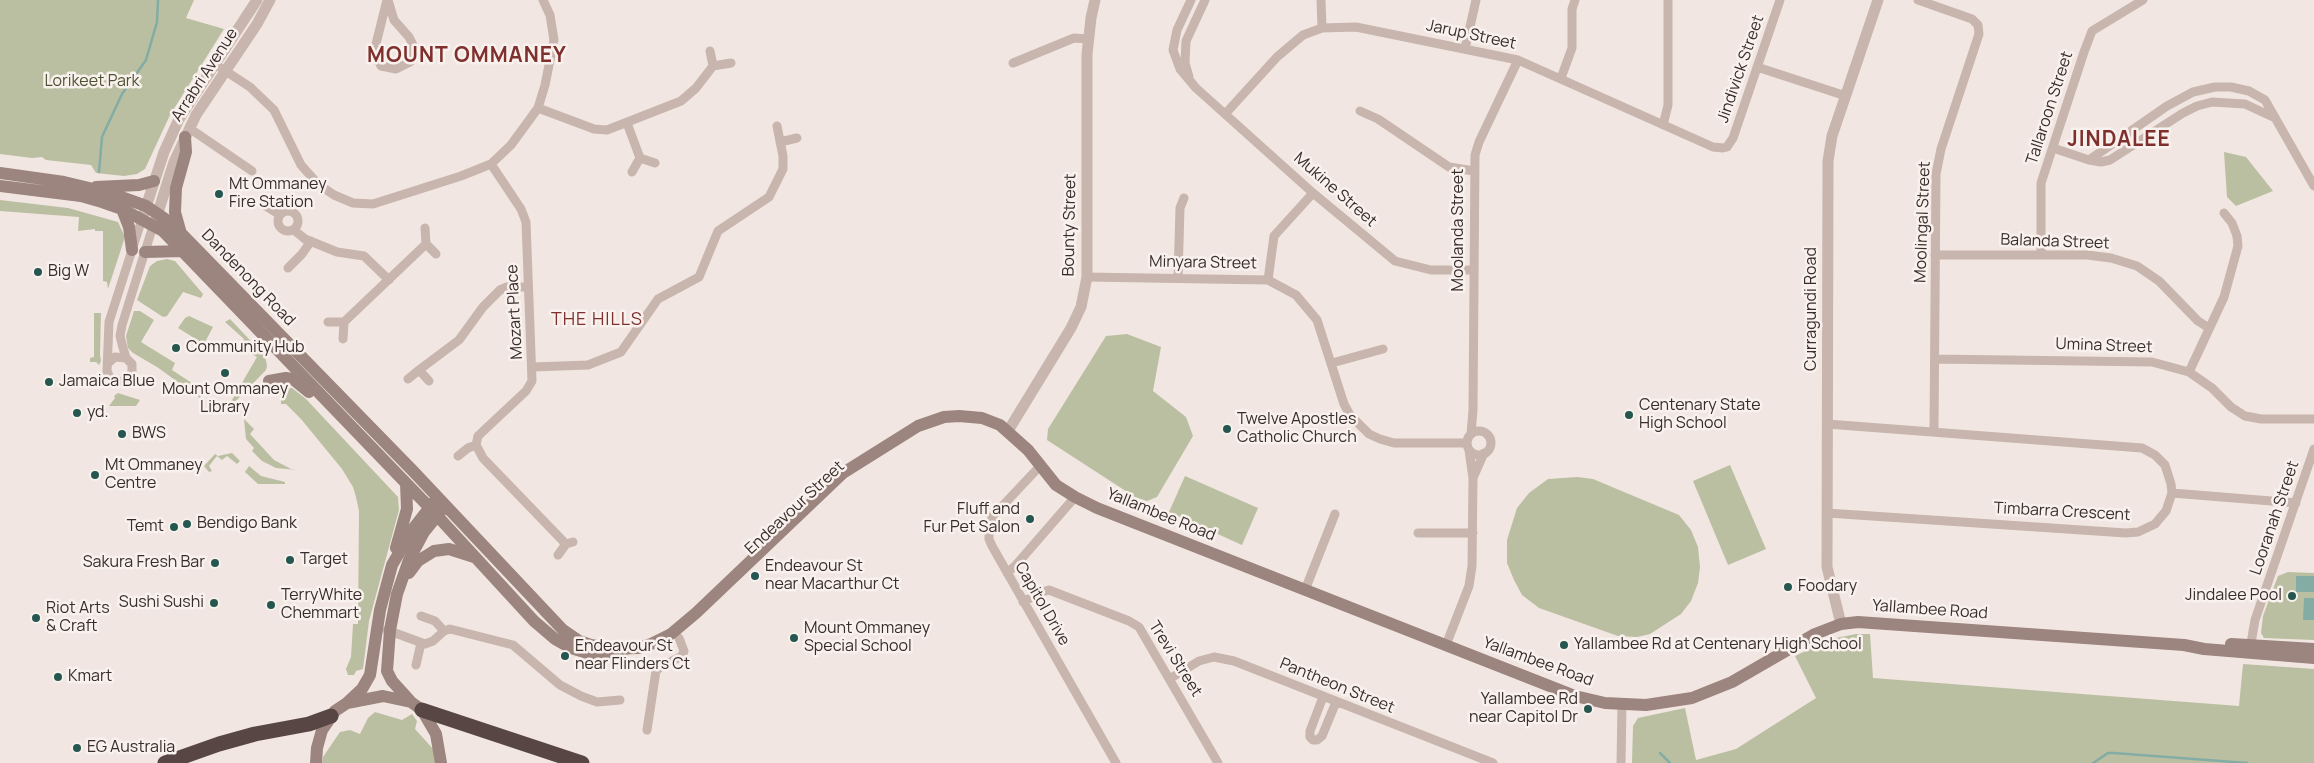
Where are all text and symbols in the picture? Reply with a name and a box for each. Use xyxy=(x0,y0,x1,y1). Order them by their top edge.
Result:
street label: Jindivick Street xyxy=(1714,13,1768,125)
street label: Jarup Street xyxy=(1424,16,1518,54)
street label: Arrabri Avenue xyxy=(168,25,242,125)
district label: MOUNT OMMANEY xyxy=(365,43,569,69)
street label: Tallaroon Street xyxy=(2023,49,2077,167)
park label: Lorikeet Park xyxy=(44,72,140,92)
district label: JINDALEE xyxy=(2066,127,2172,153)
street label: Mukine Street xyxy=(1290,149,1380,231)
street label: Moolingal Street xyxy=(1911,161,1935,283)
street label: Moolanda Street xyxy=(1449,168,1469,292)
street label: Bounty Street xyxy=(1060,173,1080,277)
place label: Mt Ommaney Fire Station xyxy=(229,175,327,213)
marker: Mt Ommaney Fire Station xyxy=(213,188,225,200)
street label: Dandenong Road xyxy=(197,226,299,330)
street label: Balanda Street xyxy=(2000,230,2110,254)
street label: Curragundi Road xyxy=(1802,247,1822,371)
street label: Minyara Street xyxy=(1149,252,1257,274)
place label: Big W xyxy=(48,262,89,282)
street label: Mozart Place xyxy=(503,264,527,360)
marker: Big W xyxy=(32,266,44,278)
district label: THE HILLS xyxy=(550,309,644,331)
street label: Umina Street xyxy=(2055,335,2153,357)
place label: Community Hub xyxy=(186,338,305,358)
marker: Community Hub xyxy=(170,342,182,354)
marker: Mount Ommaney Library xyxy=(219,367,231,379)
place label: Jamaica Blue xyxy=(59,372,155,392)
marker: Jamaica Blue xyxy=(43,376,55,388)
place label: Mount Ommaney Library xyxy=(162,380,288,418)
place label: Centenary State High School xyxy=(1639,396,1761,434)
place label: yd. xyxy=(87,403,109,423)
marker: yd. xyxy=(71,407,83,419)
marker: Centenary State High School xyxy=(1623,409,1635,421)
place label: Twelve Apostles Catholic Church xyxy=(1237,410,1357,448)
marker: Twelve Apostles Catholic Church xyxy=(1221,423,1233,435)
place label: BWS xyxy=(132,424,166,444)
marker: BWS xyxy=(116,428,128,440)
place label: Mt Ommaney Centre xyxy=(105,456,203,494)
street label: Endeavour Street xyxy=(741,457,849,559)
street label: Looranah Street xyxy=(2246,458,2304,578)
marker: Mt Ommaney Centre xyxy=(89,469,101,481)
street label: Yallambee Road xyxy=(1104,484,1218,546)
street label: Timbarra Crescent xyxy=(1993,499,2131,525)
place label: Fluff and Fur Pet Salon xyxy=(923,500,1020,538)
marker: Fluff and Fur Pet Salon xyxy=(1024,513,1036,525)
place label: Bendigo Bank xyxy=(197,514,297,534)
place label: Temt xyxy=(127,517,164,537)
marker: Bendigo Bank xyxy=(181,518,193,530)
marker: Temt xyxy=(168,521,180,533)
place label: Target xyxy=(300,550,348,570)
place label: Sakura Fresh Bar xyxy=(83,553,205,573)
marker: Target xyxy=(284,554,296,566)
marker: Sakura Fresh Bar xyxy=(209,557,221,569)
place label: Endeavour St near Macarthur Ct xyxy=(765,557,900,595)
street label: Capitol Drive xyxy=(1010,559,1074,649)
marker: Endeavour St near Macarthur Ct xyxy=(749,570,761,582)
place label: Foodary xyxy=(1798,577,1857,597)
marker: Foodary xyxy=(1782,581,1794,593)
place label: TerryWhite Chemmart xyxy=(281,586,362,624)
place label: Jindalee Pool xyxy=(2185,586,2282,606)
marker: Jindalee Pool xyxy=(2286,590,2298,602)
place label: Sushi Sushi xyxy=(119,593,204,613)
street label: Yallambee Road xyxy=(1872,596,1988,624)
marker: Sushi Sushi xyxy=(208,597,220,609)
place label: Riot Arts & Craft xyxy=(46,599,110,637)
marker: TerryWhite Chemmart xyxy=(265,599,277,611)
marker: Riot Arts & Craft xyxy=(30,612,42,624)
street label: Trevi Street xyxy=(1144,618,1206,700)
place label: Mount Ommaney Special School xyxy=(804,619,930,657)
marker: Mount Ommaney Special School xyxy=(788,632,800,644)
street label: Yallambee Road xyxy=(1480,633,1596,691)
place label: Yallambee Rd at Centenary High School xyxy=(1574,635,1862,655)
place label: Endeavour St near Flinders Ct xyxy=(575,637,690,675)
marker: Yallambee Rd at Centenary High School xyxy=(1558,639,1570,651)
marker: Endeavour St near Flinders Ct xyxy=(559,650,571,662)
street label: Pantheon Street xyxy=(1277,654,1397,718)
place label: Kmart xyxy=(68,667,112,687)
marker: Kmart xyxy=(52,671,64,683)
place label: Yallambee Rd near Capitol Dr xyxy=(1469,690,1578,728)
marker: Yallambee Rd near Capitol Dr xyxy=(1582,703,1594,715)
place label: EG Australia xyxy=(87,738,175,758)
marker: EG Australia xyxy=(71,742,83,754)

